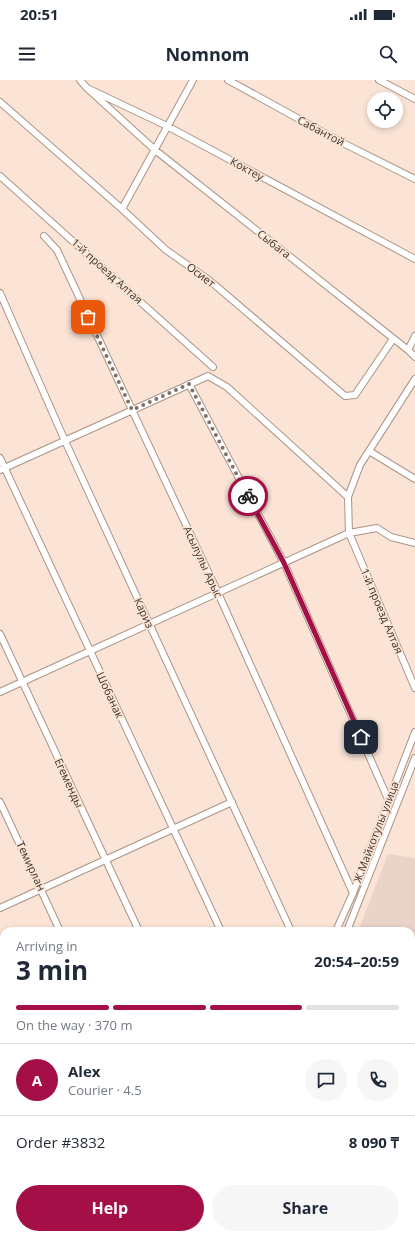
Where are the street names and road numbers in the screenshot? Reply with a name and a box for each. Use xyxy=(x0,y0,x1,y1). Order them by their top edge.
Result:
street label: Сабантой xyxy=(295,112,347,149)
street label: Коктеу xyxy=(228,153,267,184)
street label: Сыбага xyxy=(254,226,294,261)
street label: 1-й проезд Алтая xyxy=(68,235,146,307)
street label: Осиет xyxy=(184,259,219,290)
street label: Асылулы Арыс xyxy=(180,524,227,600)
street label: 1-й проезд Алтая xyxy=(358,566,407,656)
street label: Кариз xyxy=(131,595,158,630)
street label: Шобанак xyxy=(93,669,128,721)
street label: Егеменды xyxy=(51,756,87,810)
street label: Ж.Майкотулы улица xyxy=(349,779,402,885)
street label: Темирлан xyxy=(13,838,50,893)

